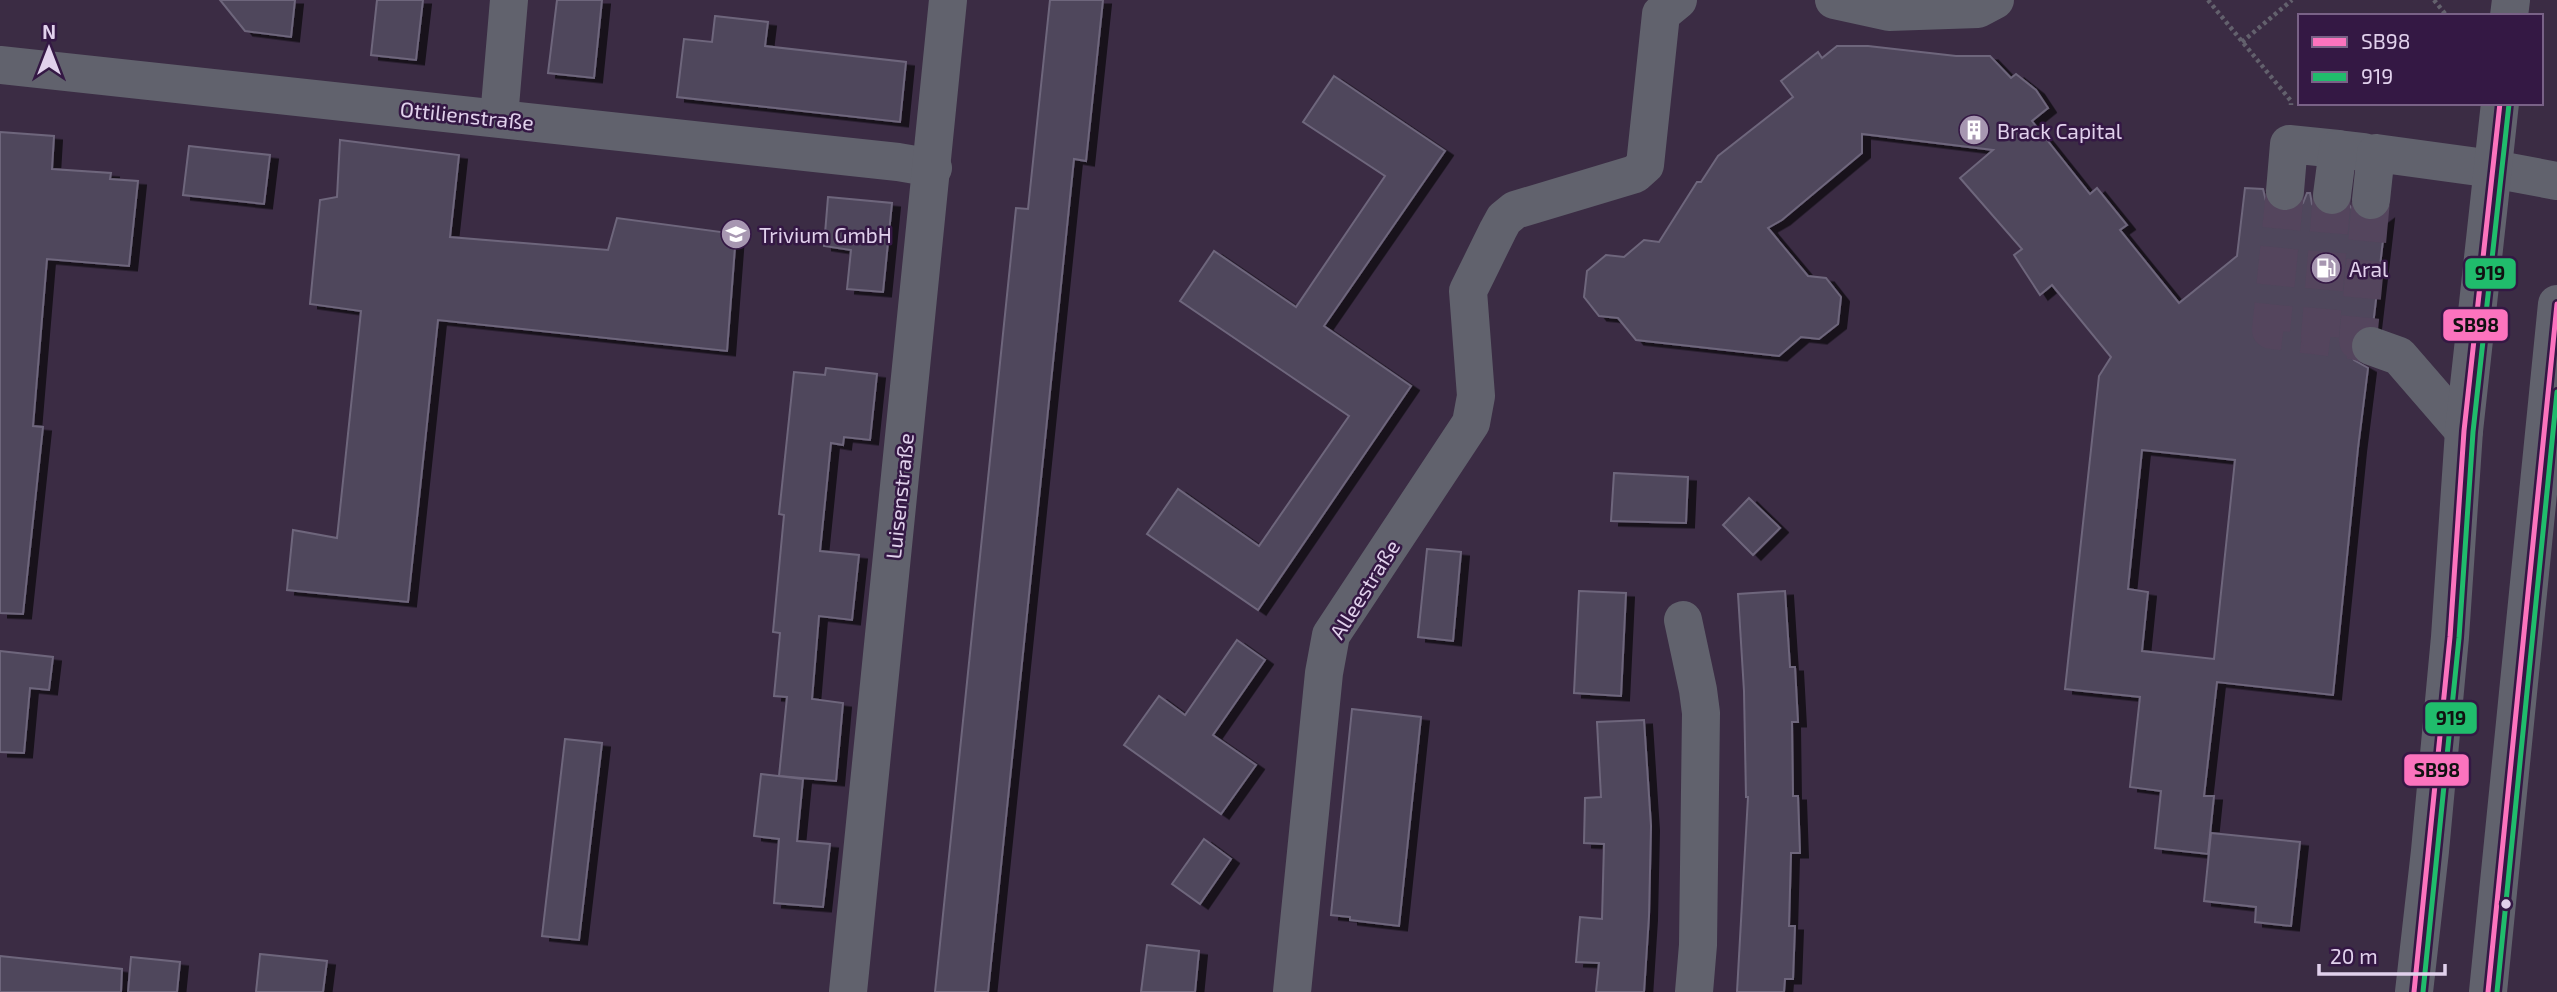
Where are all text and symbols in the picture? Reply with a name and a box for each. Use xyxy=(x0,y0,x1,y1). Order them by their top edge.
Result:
north arrow xyxy=(14,14,84,84)
legend xyxy=(2298,14,2543,105)
text: N xyxy=(42,20,56,43)
text: SB98 xyxy=(2361,28,2411,53)
text: 919 xyxy=(2361,63,2393,88)
street label: Ottilienstraße xyxy=(399,96,535,134)
building icon: Brack Capital xyxy=(1957,113,1991,147)
place label: Brack Capital xyxy=(1997,118,2123,143)
school or university icon: Trivium GmbH xyxy=(719,217,753,251)
place label: Trivium GmbH xyxy=(759,222,892,247)
fuel station icon: Aral xyxy=(2309,251,2343,285)
place label: Aral xyxy=(2349,256,2389,281)
line badge: 919 xyxy=(2464,257,2517,290)
text: 919 xyxy=(2475,261,2505,284)
line badge: SB98 xyxy=(2442,308,2509,342)
text: SB98 xyxy=(2453,313,2499,336)
street label: Luisenstraße xyxy=(880,432,918,560)
street label: Alleestraße xyxy=(1324,535,1404,643)
line badge: 919 xyxy=(2424,701,2478,735)
text: 919 xyxy=(2436,706,2466,729)
line badge: SB98 xyxy=(2403,753,2470,787)
text: SB98 xyxy=(2414,758,2460,781)
unlabelled marker xyxy=(2499,897,2513,911)
scale bar xyxy=(2319,932,2445,976)
text: 20 m xyxy=(2330,943,2378,968)

